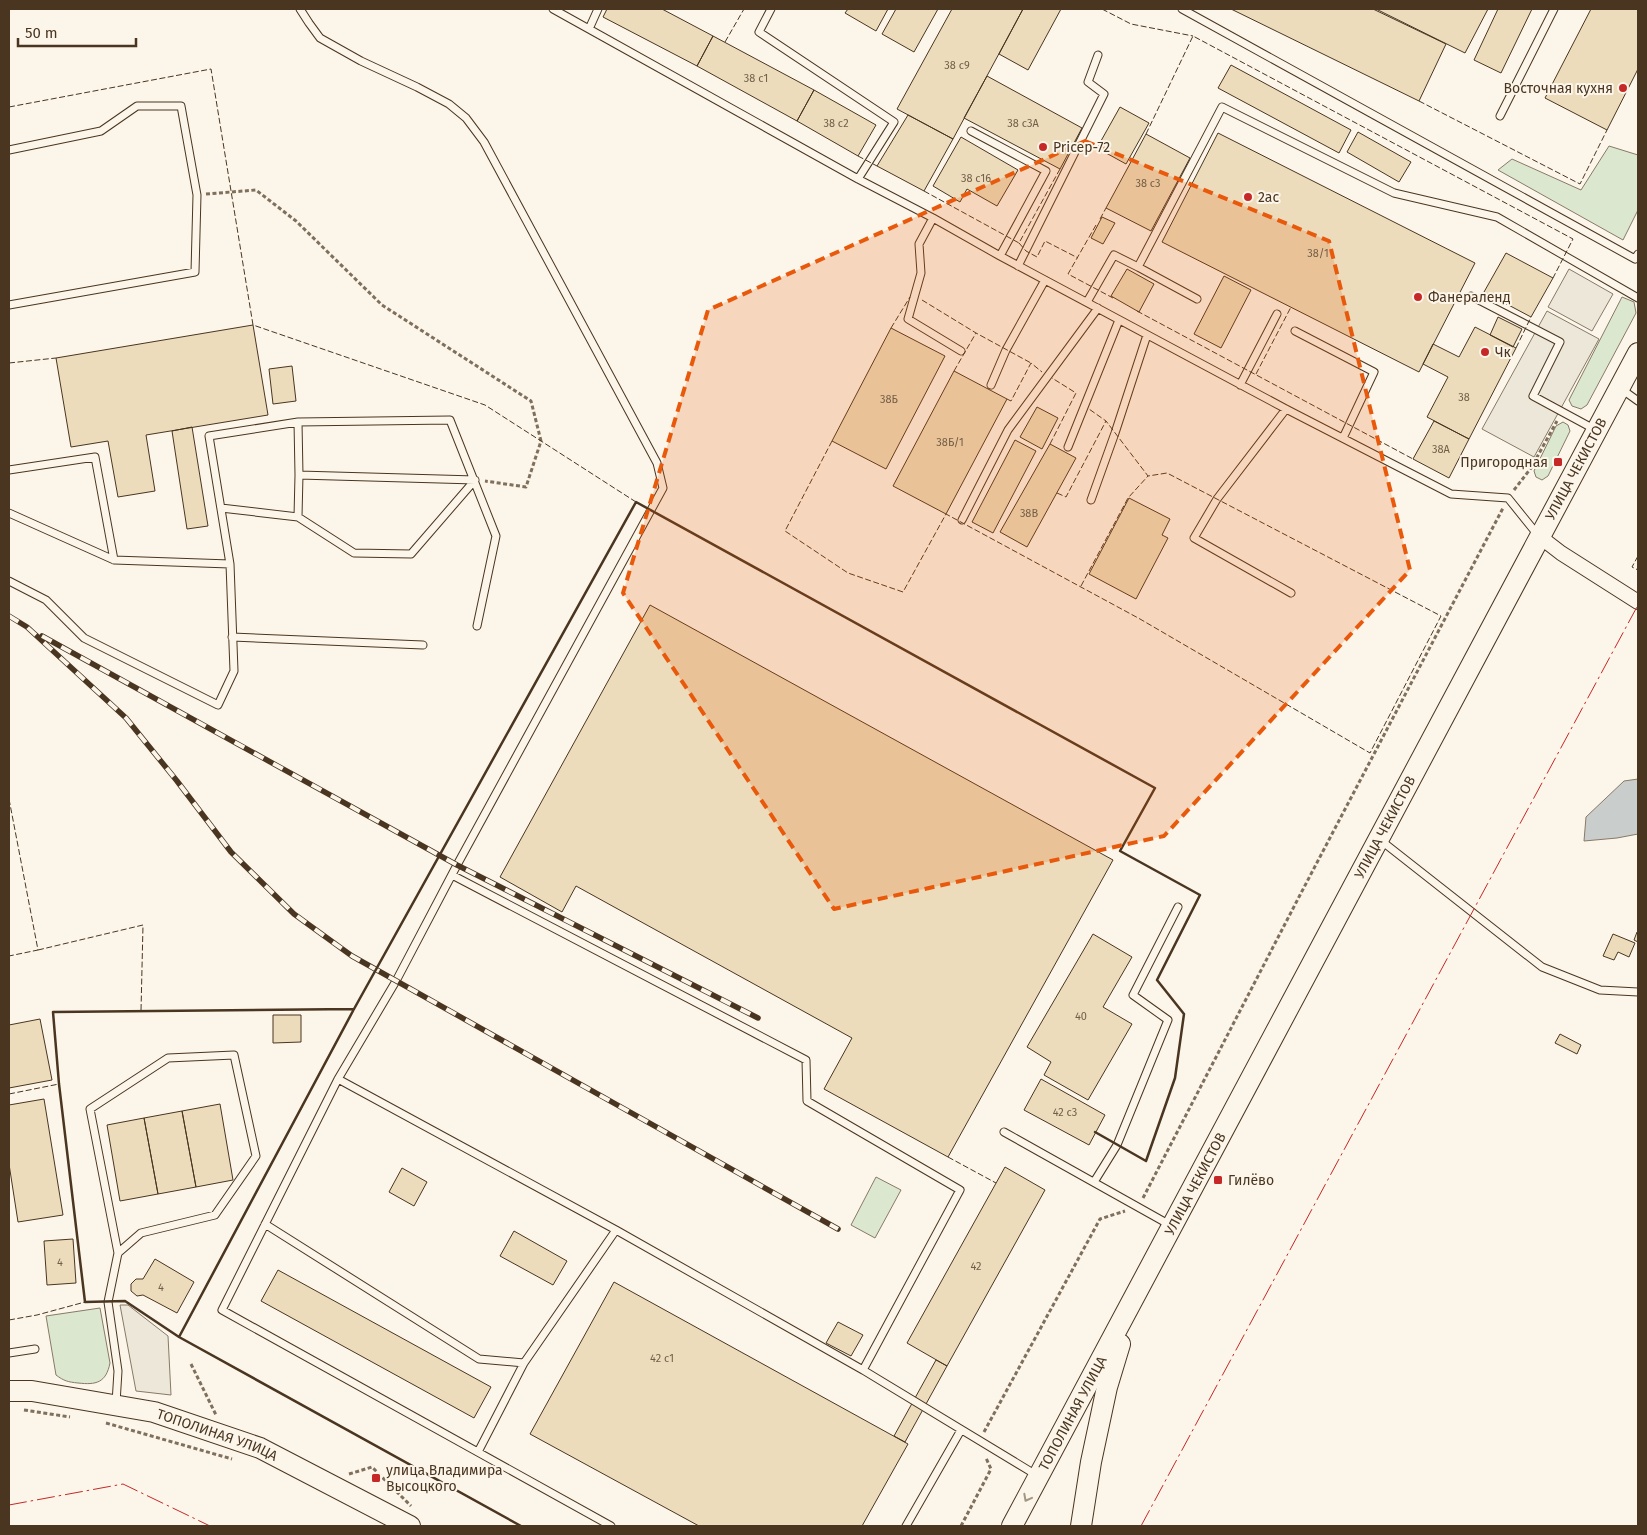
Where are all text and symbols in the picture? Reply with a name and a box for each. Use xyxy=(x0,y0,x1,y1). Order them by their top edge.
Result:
scale bar xyxy=(18,15,135,47)
text: 50 m xyxy=(25,24,58,42)
house number: 38 с9 xyxy=(944,59,970,72)
house number: 38 с1 xyxy=(744,72,768,85)
place label: Восточная кухня xyxy=(1503,80,1613,97)
marker: Восточная кухня xyxy=(1617,82,1629,94)
house number: 38 с2 xyxy=(823,117,849,130)
house number: 38 с3А xyxy=(1007,117,1039,130)
place label: Pricep-72 xyxy=(1053,139,1110,156)
marker: Pricep-72 xyxy=(1037,141,1049,153)
house number: 38 c16 xyxy=(961,172,991,185)
house number: 38 с3 xyxy=(1135,177,1161,190)
place label: 2ас xyxy=(1258,189,1279,206)
marker: 2ас xyxy=(1242,191,1254,203)
house number: 38/1 xyxy=(1307,247,1329,260)
place label: Фанераленд xyxy=(1428,289,1511,306)
marker: Фанераленд xyxy=(1412,291,1424,303)
place label: Чк xyxy=(1495,344,1512,361)
marker: Чк xyxy=(1479,346,1491,358)
house number: 38 xyxy=(1458,391,1470,404)
house number: 38Б xyxy=(880,393,899,406)
street label: УЛИЦА ЧЕКИСТОВ xyxy=(1541,415,1610,523)
house number: 38Б/1 xyxy=(936,436,964,449)
house number: 38А xyxy=(1432,443,1451,456)
place label: Пригородная xyxy=(1460,454,1548,471)
marker: Пригородная xyxy=(1552,456,1564,468)
house number: 38В xyxy=(1020,507,1038,520)
street label: УЛИЦА ЧЕКИСТОВ xyxy=(1351,773,1419,881)
house number: 40 xyxy=(1075,1010,1087,1023)
house number: 42 с3 xyxy=(1053,1106,1077,1119)
street label: УЛИЦА ЧЕКИСТОВ xyxy=(1161,1130,1229,1238)
place label: Гилёво xyxy=(1228,1172,1274,1189)
marker: Гилёво xyxy=(1212,1174,1224,1186)
house number: 4 xyxy=(57,1256,63,1269)
house number: 42 xyxy=(970,1260,982,1273)
house number: 4 xyxy=(158,1281,164,1294)
house number: 42 c1 xyxy=(650,1352,674,1365)
street label: ТОПОЛИНАЯ УЛИЦА xyxy=(1035,1353,1110,1473)
street label: ТОПОЛИНАЯ УЛИЦА xyxy=(155,1405,281,1464)
place label: улица Владимира Высоцкого xyxy=(386,1462,503,1495)
marker: улица Владимира Высоцкого xyxy=(370,1472,382,1484)
one-way arrow xyxy=(1023,1493,1033,1502)

